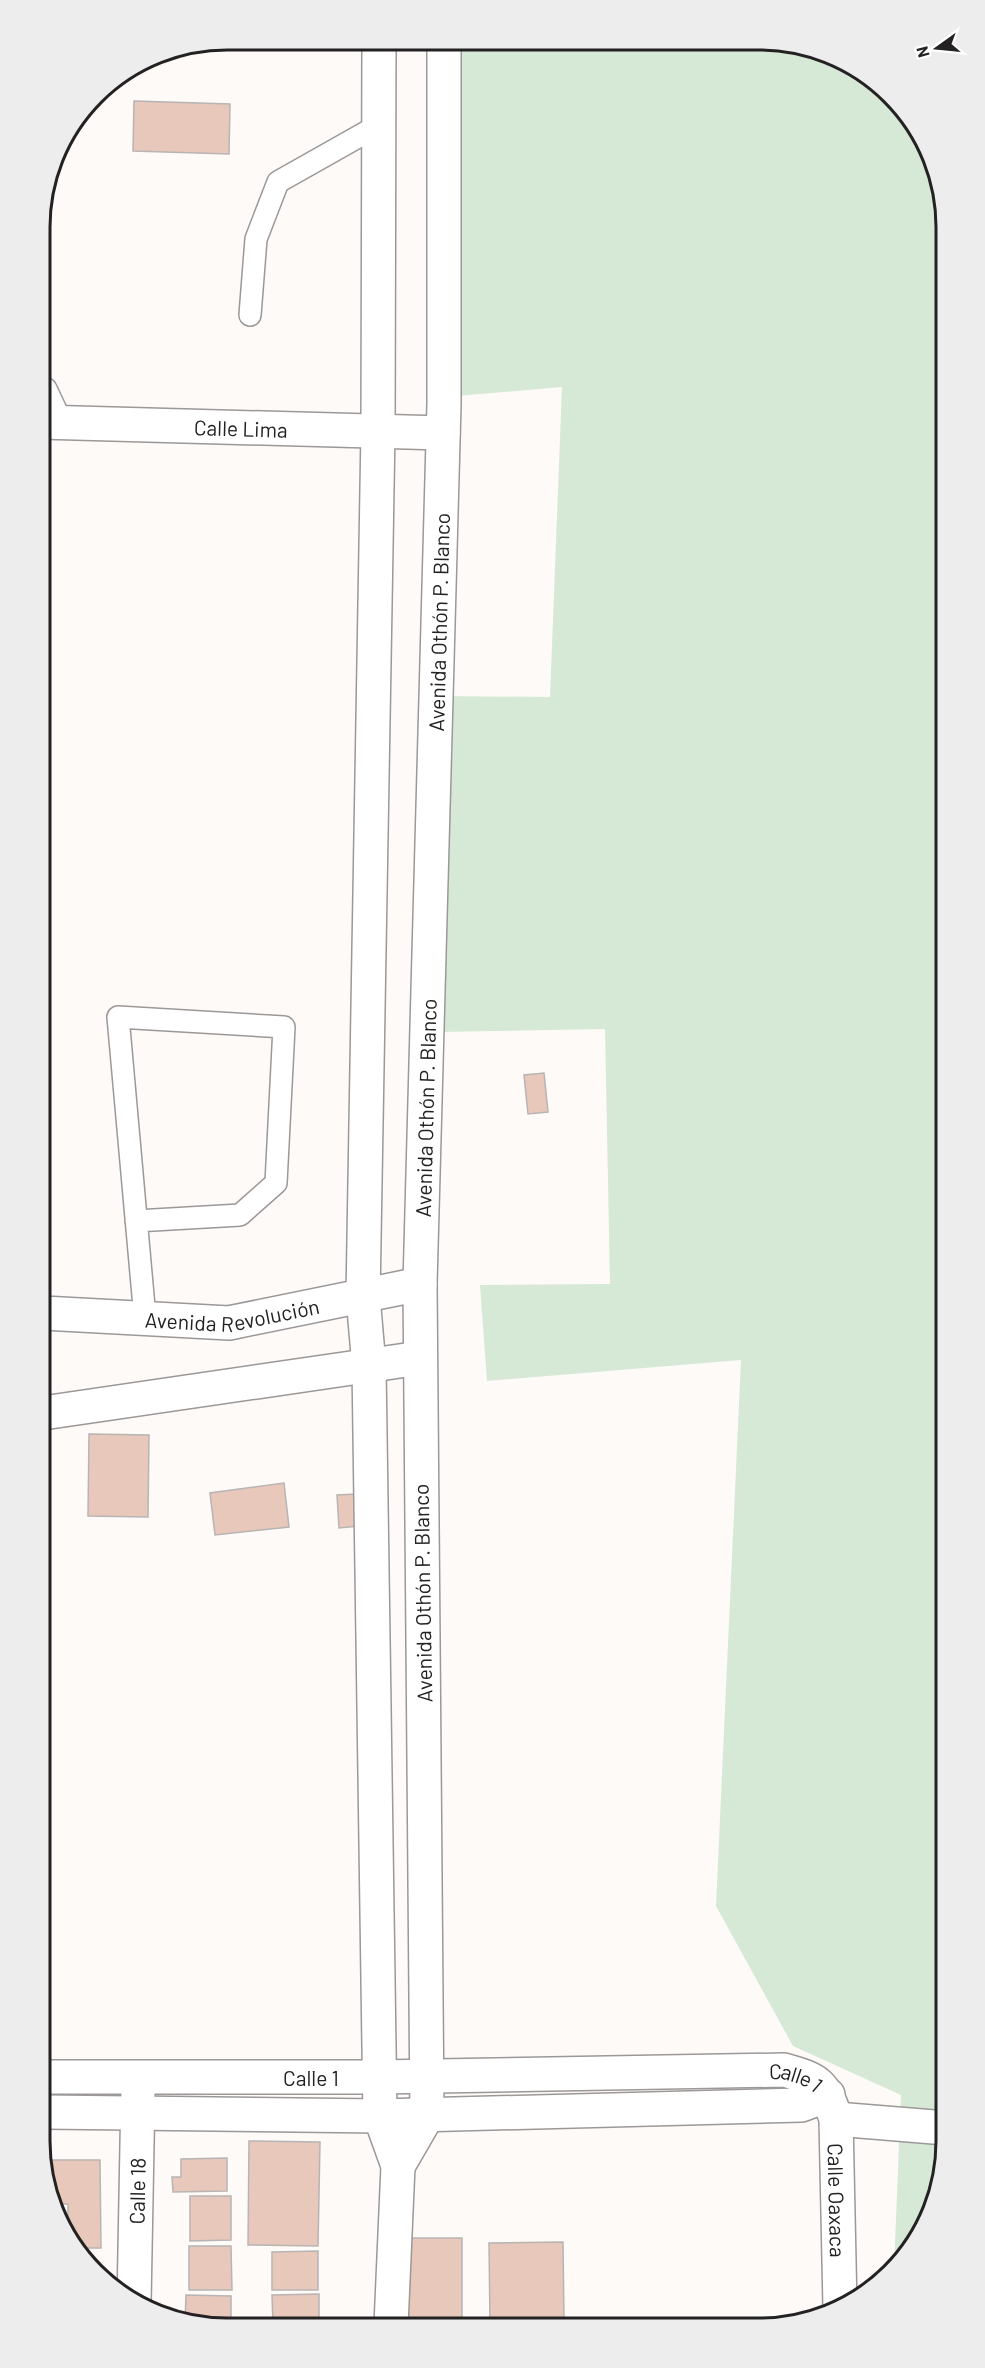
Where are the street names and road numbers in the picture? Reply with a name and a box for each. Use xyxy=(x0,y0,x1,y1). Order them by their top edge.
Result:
street label: Calle Lima xyxy=(194,414,288,441)
street label: Avenida Othón P. Blanco xyxy=(423,512,454,732)
street label: Avenida Othón P. Blanco xyxy=(409,998,440,1218)
street label: Avenida Revolución xyxy=(144,1292,321,1336)
street label: Avenida Othón P. Blanco xyxy=(408,1483,436,1703)
street label: Calle 1 xyxy=(769,2057,829,2096)
street label: Calle 1 xyxy=(283,2065,339,2090)
street label: Calle Oaxaca xyxy=(824,2143,851,2258)
street label: Calle 18 xyxy=(123,2157,149,2225)

